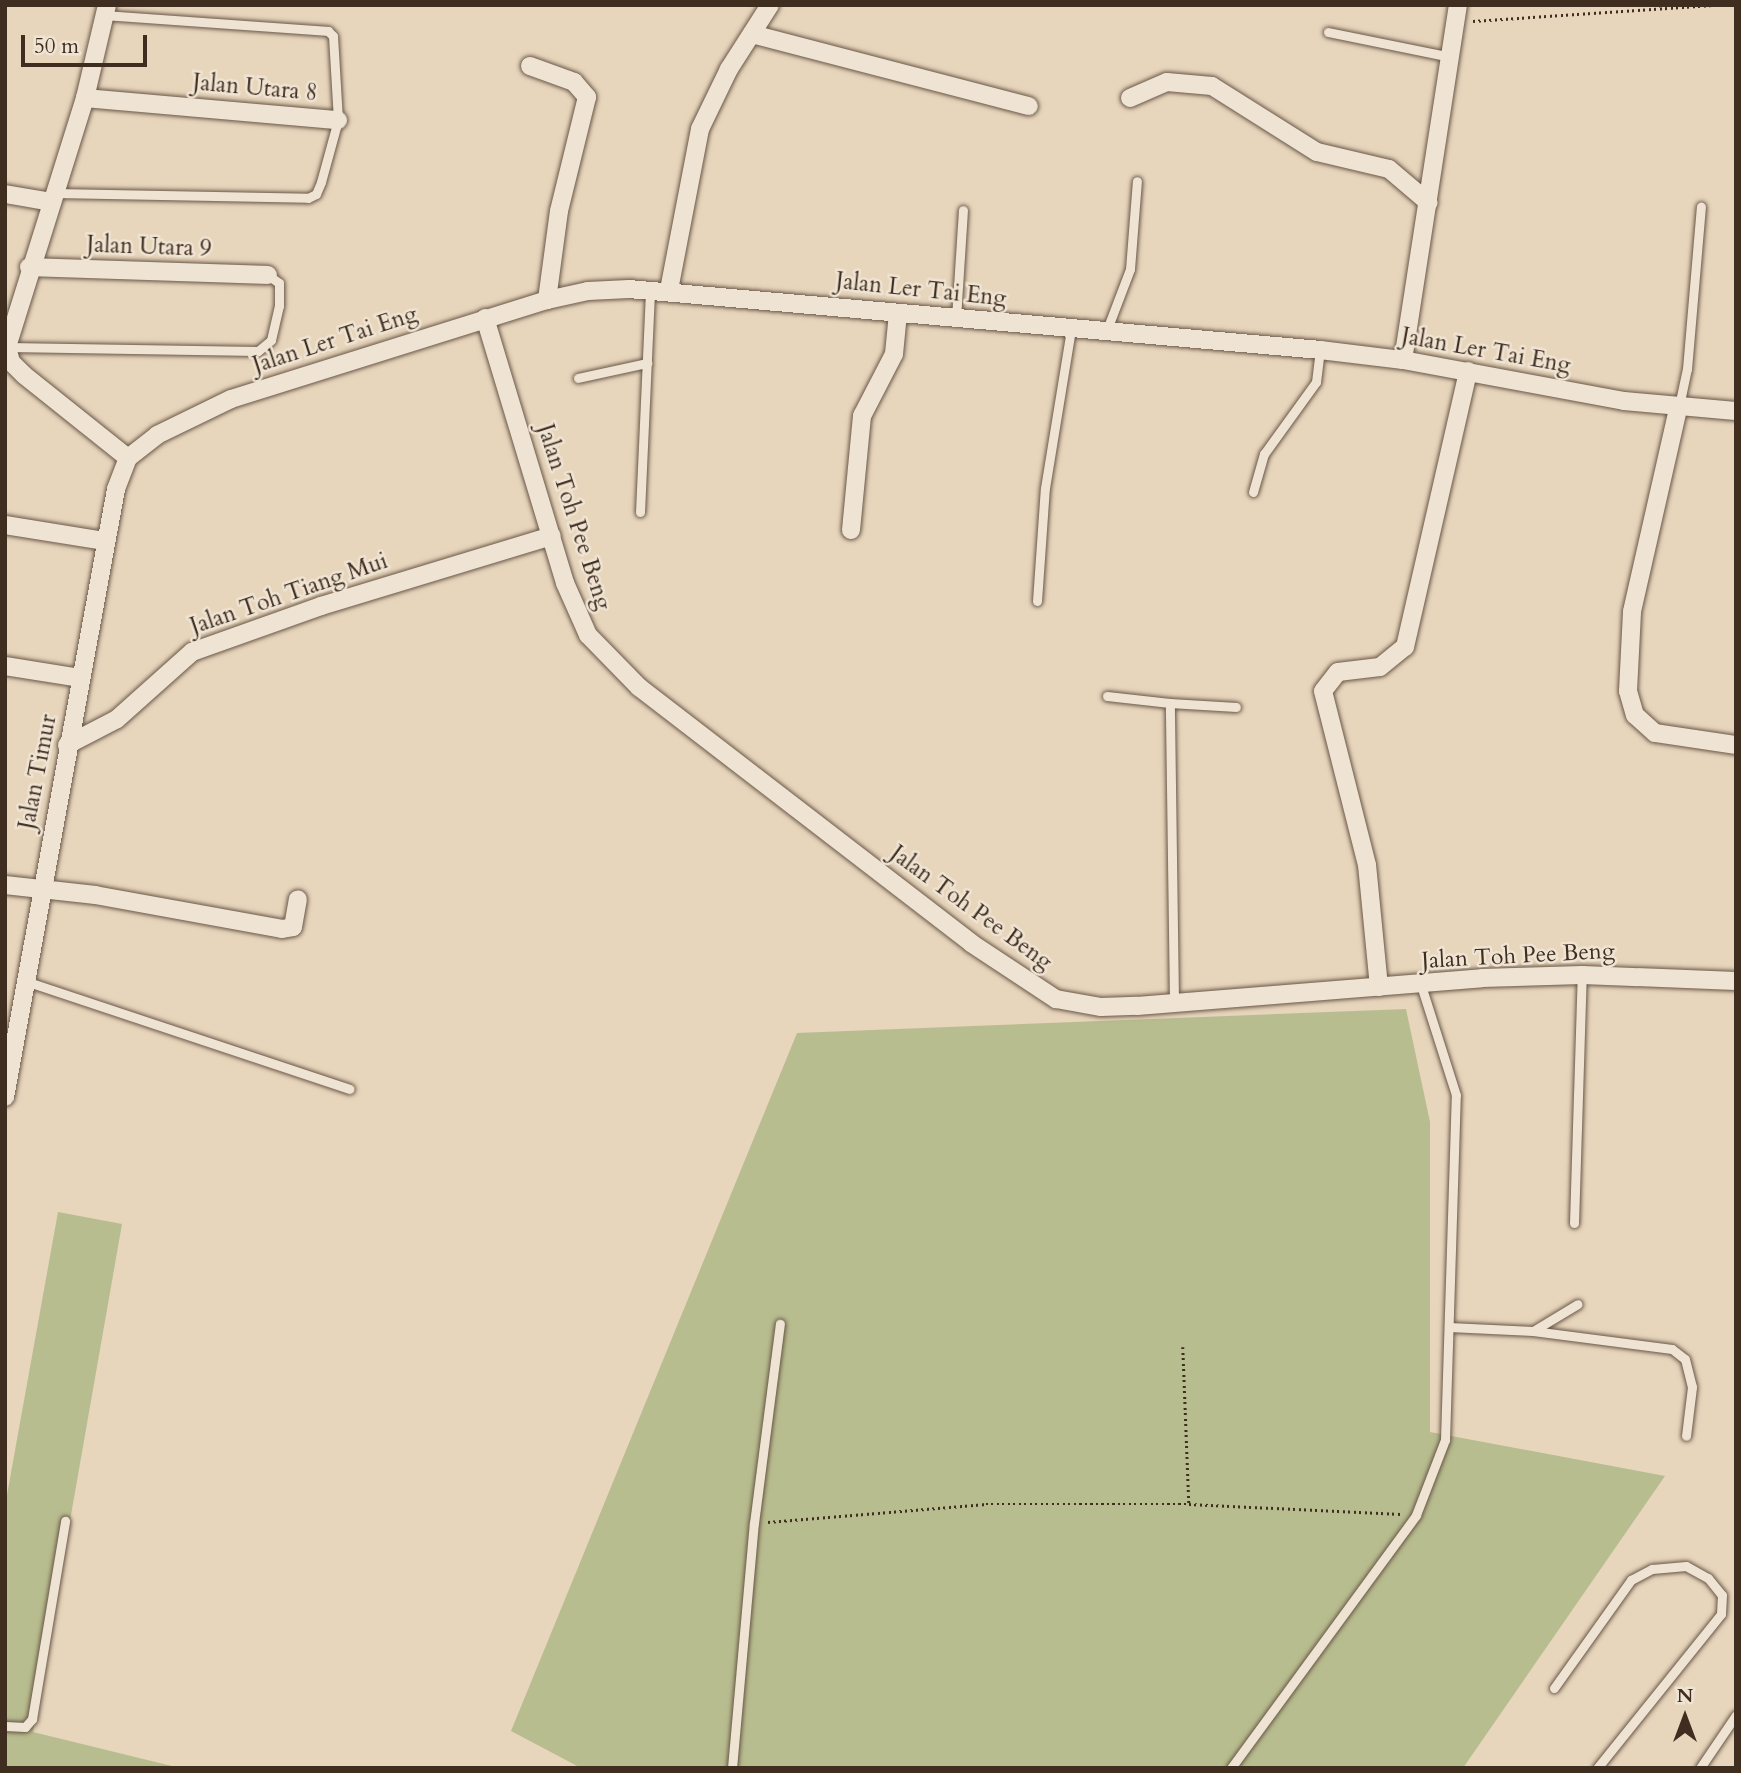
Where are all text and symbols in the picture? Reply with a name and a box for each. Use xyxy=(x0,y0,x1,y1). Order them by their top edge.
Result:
scale bar xyxy=(24,21,150,65)
text: 50 m xyxy=(34,32,79,61)
street label: Jalan Utara 8 xyxy=(192,69,318,107)
street label: Jalan Utara 9 xyxy=(86,231,212,263)
street label: Jalan Ler Tai Eng xyxy=(834,267,1008,313)
street label: Jalan Ler Tai Eng xyxy=(249,300,421,380)
street label: Jalan Ler Tai Eng xyxy=(1399,323,1573,379)
street label: Jalan Toh Pee Beng xyxy=(531,421,617,613)
street label: Jalan Toh Tiang Mui xyxy=(187,547,391,641)
street label: Jalan Timur xyxy=(13,712,63,832)
street label: Jalan Toh Pee Beng xyxy=(885,840,1057,976)
street label: Jalan Toh Pee Beng xyxy=(1421,937,1615,975)
north arrow xyxy=(1650,1682,1720,1752)
text: N xyxy=(1677,1683,1693,1709)

